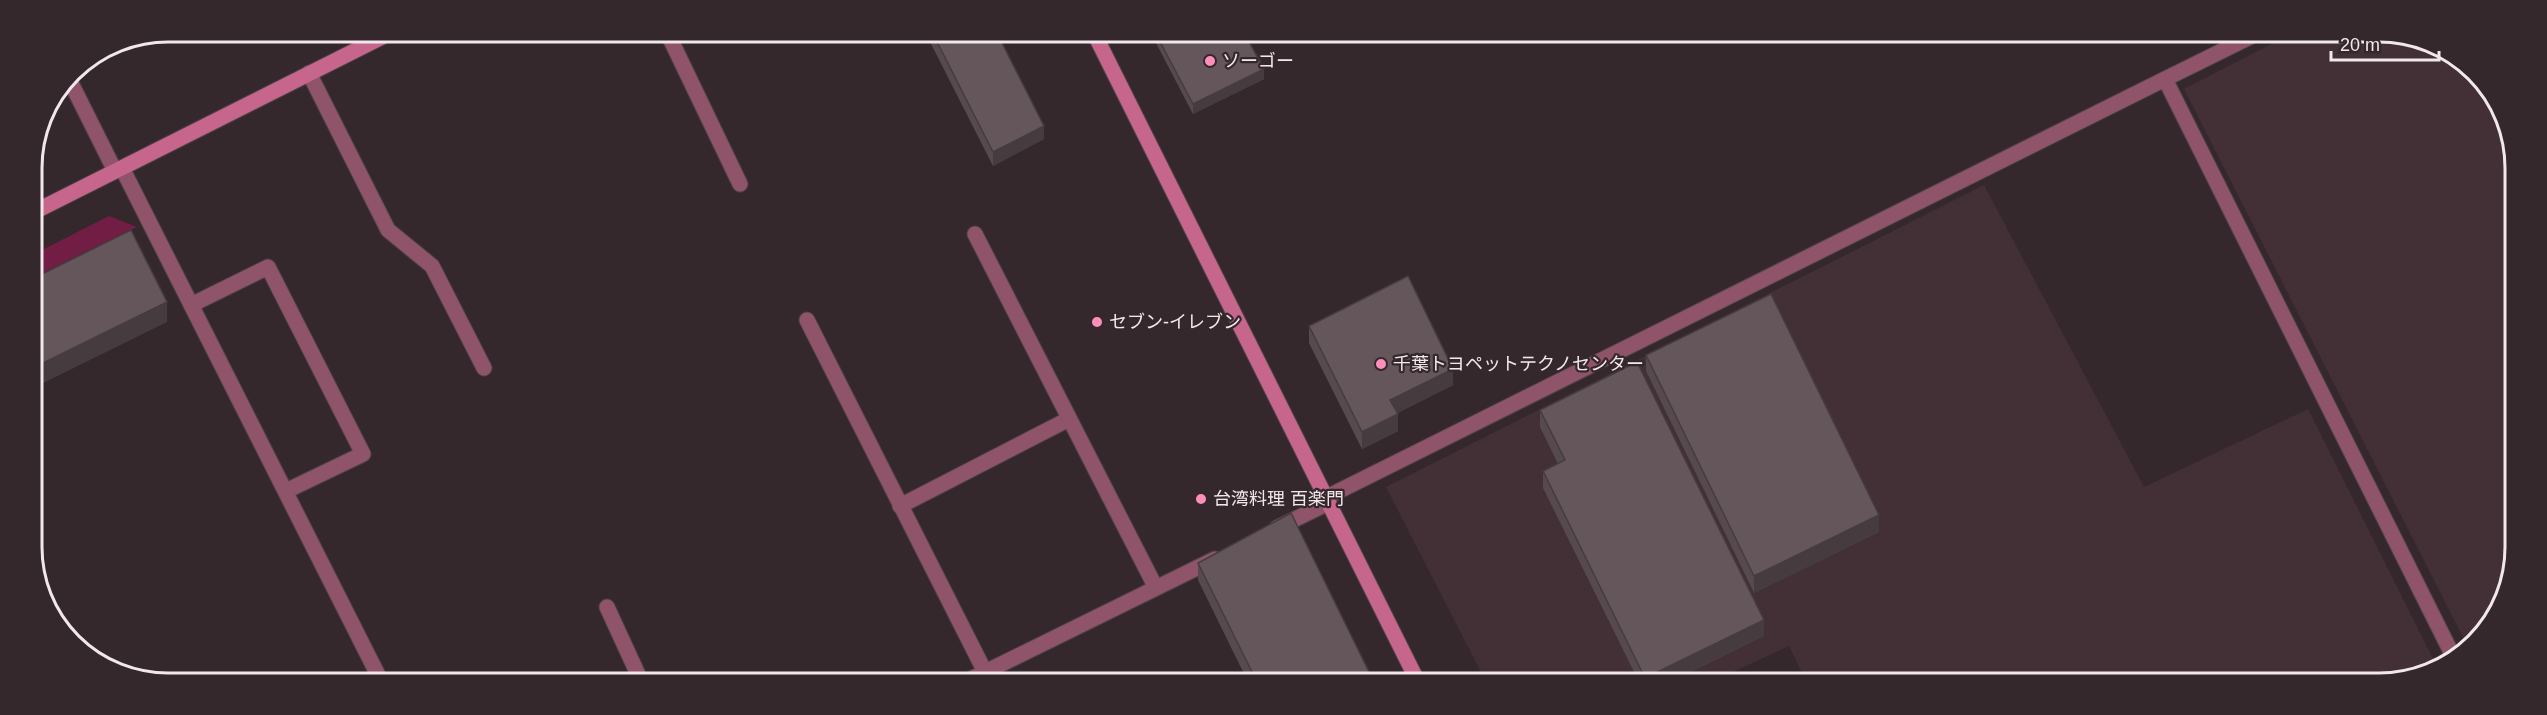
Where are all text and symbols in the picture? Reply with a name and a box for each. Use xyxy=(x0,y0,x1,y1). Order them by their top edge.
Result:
scale bar xyxy=(2331,24,2439,62)
text: 20 m xyxy=(2340,35,2380,55)
place label: ソーゴー xyxy=(1222,51,1294,71)
marker: ソーゴー xyxy=(1203,54,1217,68)
place label: セブン-イレブン xyxy=(1109,312,1241,332)
marker: セブン-イレブン xyxy=(1090,315,1104,329)
place label: 千葉トヨペットテクノセンター xyxy=(1393,354,1644,374)
marker: 千葉トヨペットテクノセンター xyxy=(1374,357,1388,371)
place label: 台湾料理 百楽門 xyxy=(1213,489,1344,509)
marker: 台湾料理 百楽門 xyxy=(1194,492,1208,506)

